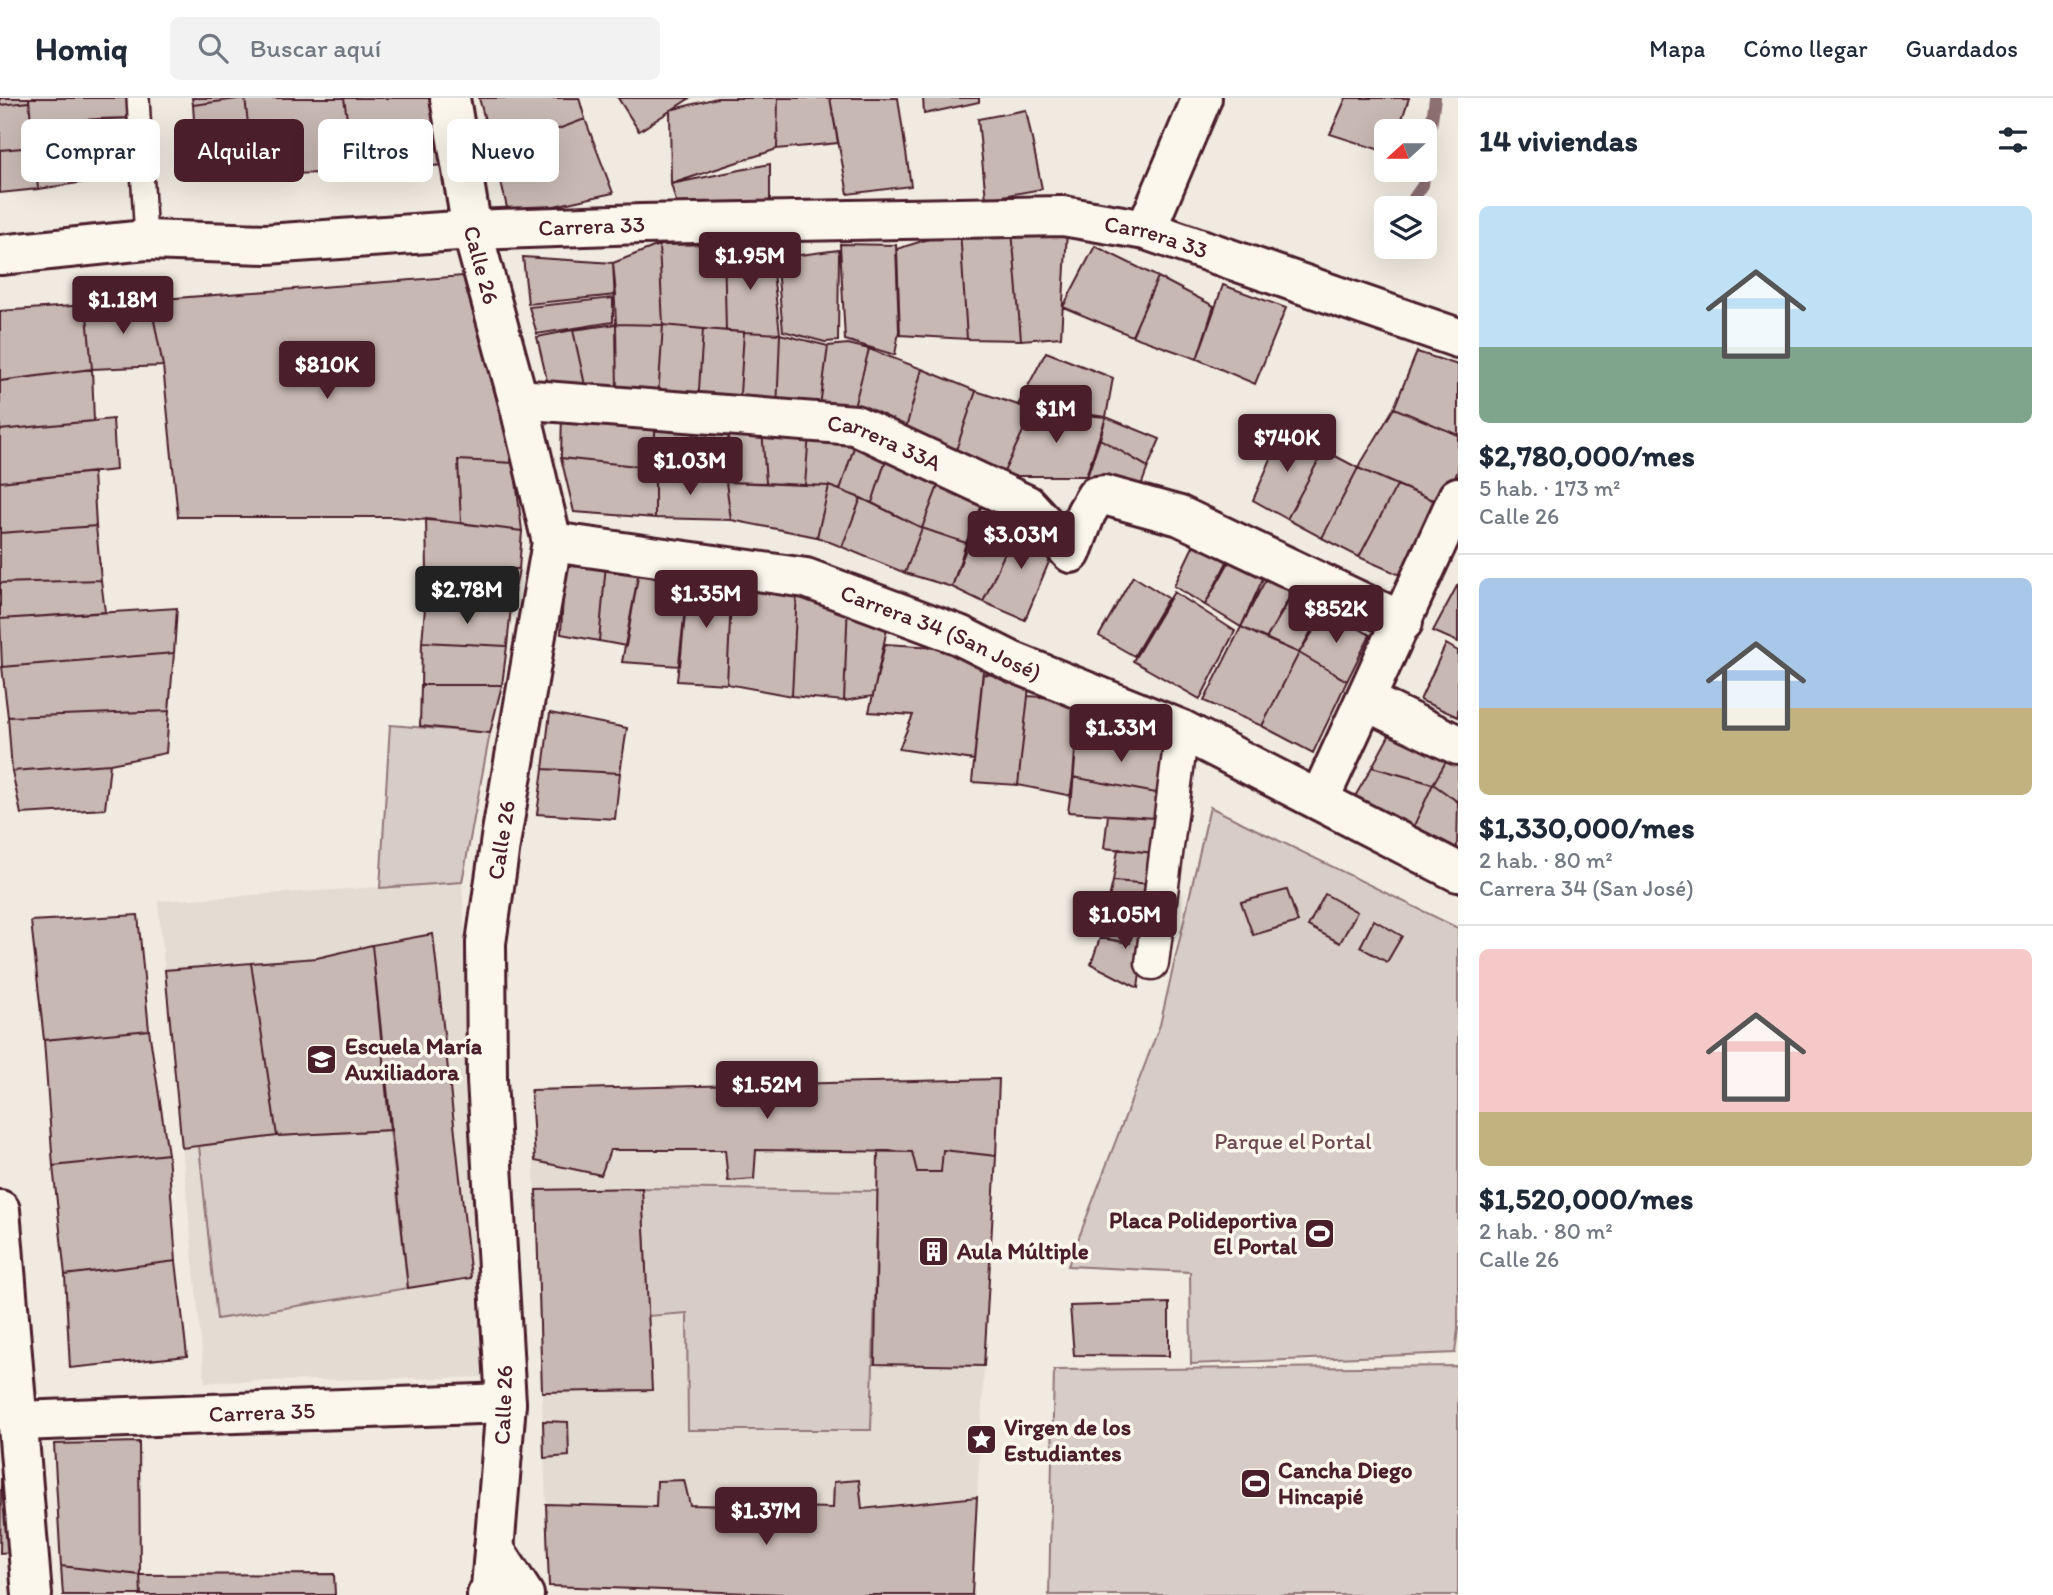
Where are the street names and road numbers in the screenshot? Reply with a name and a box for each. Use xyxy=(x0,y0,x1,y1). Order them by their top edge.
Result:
street label: Carrera 33 xyxy=(1102,209,1212,264)
street label: Carrera 33 xyxy=(538,210,646,242)
street label: Calle 26 xyxy=(457,223,506,307)
street label: Carrera 33A xyxy=(826,409,946,477)
street label: Carrera 34 (San José) xyxy=(837,578,1045,686)
street label: Calle 26 xyxy=(481,798,521,882)
street label: Calle 26 xyxy=(488,1364,518,1446)
street label: Carrera 35 xyxy=(208,1396,316,1428)

